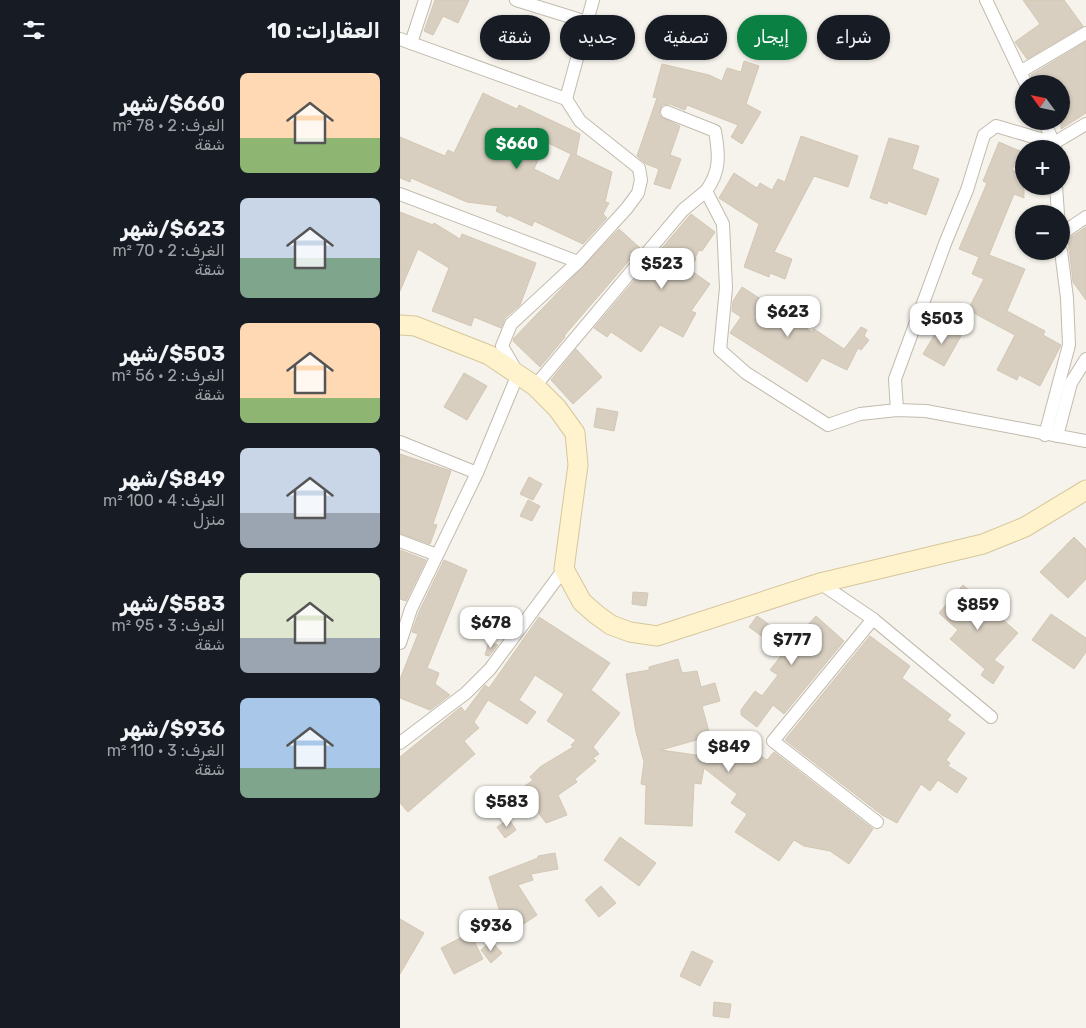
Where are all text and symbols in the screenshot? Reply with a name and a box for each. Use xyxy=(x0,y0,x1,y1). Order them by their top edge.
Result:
chip: شقة xyxy=(480,15,550,60)
chip: جديد xyxy=(560,15,635,60)
chip: تصفية xyxy=(645,15,727,60)
chip: إيجار xyxy=(737,15,807,60)
chip: شراء xyxy=(817,15,890,60)
icon: filters xyxy=(20,16,48,44)
text: العقارات: 10 xyxy=(267,18,380,43)
north arrow xyxy=(1015,75,1070,130)
map controls xyxy=(1015,75,1070,260)
text: $660/شهر xyxy=(121,91,225,116)
icon: home xyxy=(280,93,340,153)
text: الغرف: 2 · 78 m² xyxy=(112,116,225,135)
pin: $660 xyxy=(487,128,547,170)
text: $660 xyxy=(496,134,538,153)
text: شقة xyxy=(195,135,225,154)
button: + xyxy=(1015,140,1070,195)
button: − xyxy=(1015,205,1070,260)
text: $623/شهر xyxy=(121,216,225,241)
icon: home xyxy=(280,218,340,278)
text: الغرف: 2 · 70 m² xyxy=(112,241,225,260)
pin: $523 xyxy=(632,248,692,290)
text: $523 xyxy=(641,254,683,273)
text: شقة xyxy=(195,260,225,279)
pin: $623 xyxy=(758,296,818,338)
text: $623 xyxy=(767,302,809,321)
pin: $503 xyxy=(912,302,972,345)
text: $503 xyxy=(921,309,963,328)
text: $503/شهر xyxy=(120,341,225,366)
icon: home xyxy=(280,343,340,403)
text: الغرف: 2 · 56 m² xyxy=(112,366,225,385)
text: شقة xyxy=(195,385,225,404)
text: $849/شهر xyxy=(120,466,225,491)
icon: home xyxy=(280,468,340,528)
text: الغرف: 4 · 100 m² xyxy=(103,491,225,510)
text: منزل xyxy=(193,510,225,529)
pin: $859 xyxy=(948,588,1008,631)
text: $583/شهر xyxy=(121,591,225,616)
icon: home xyxy=(280,593,340,653)
text: $859 xyxy=(957,595,999,614)
pin: $678 xyxy=(461,606,521,649)
text: $678 xyxy=(471,613,511,632)
text: الغرف: 3 · 95 m² xyxy=(112,616,225,635)
pin: $777 xyxy=(762,624,822,666)
text: $777 xyxy=(773,630,811,649)
text: شقة xyxy=(195,635,225,654)
text: $936/شهر xyxy=(121,716,225,741)
icon: home xyxy=(280,718,340,778)
pin: $849 xyxy=(699,730,759,773)
text: $849 xyxy=(708,737,750,756)
text: الغرف: 3 · 110 m² xyxy=(107,741,225,760)
text: شقة xyxy=(195,760,225,779)
pin: $583 xyxy=(477,786,537,828)
text: $583 xyxy=(486,792,528,811)
pin: $936 xyxy=(461,910,521,952)
text: $936 xyxy=(470,916,512,935)

